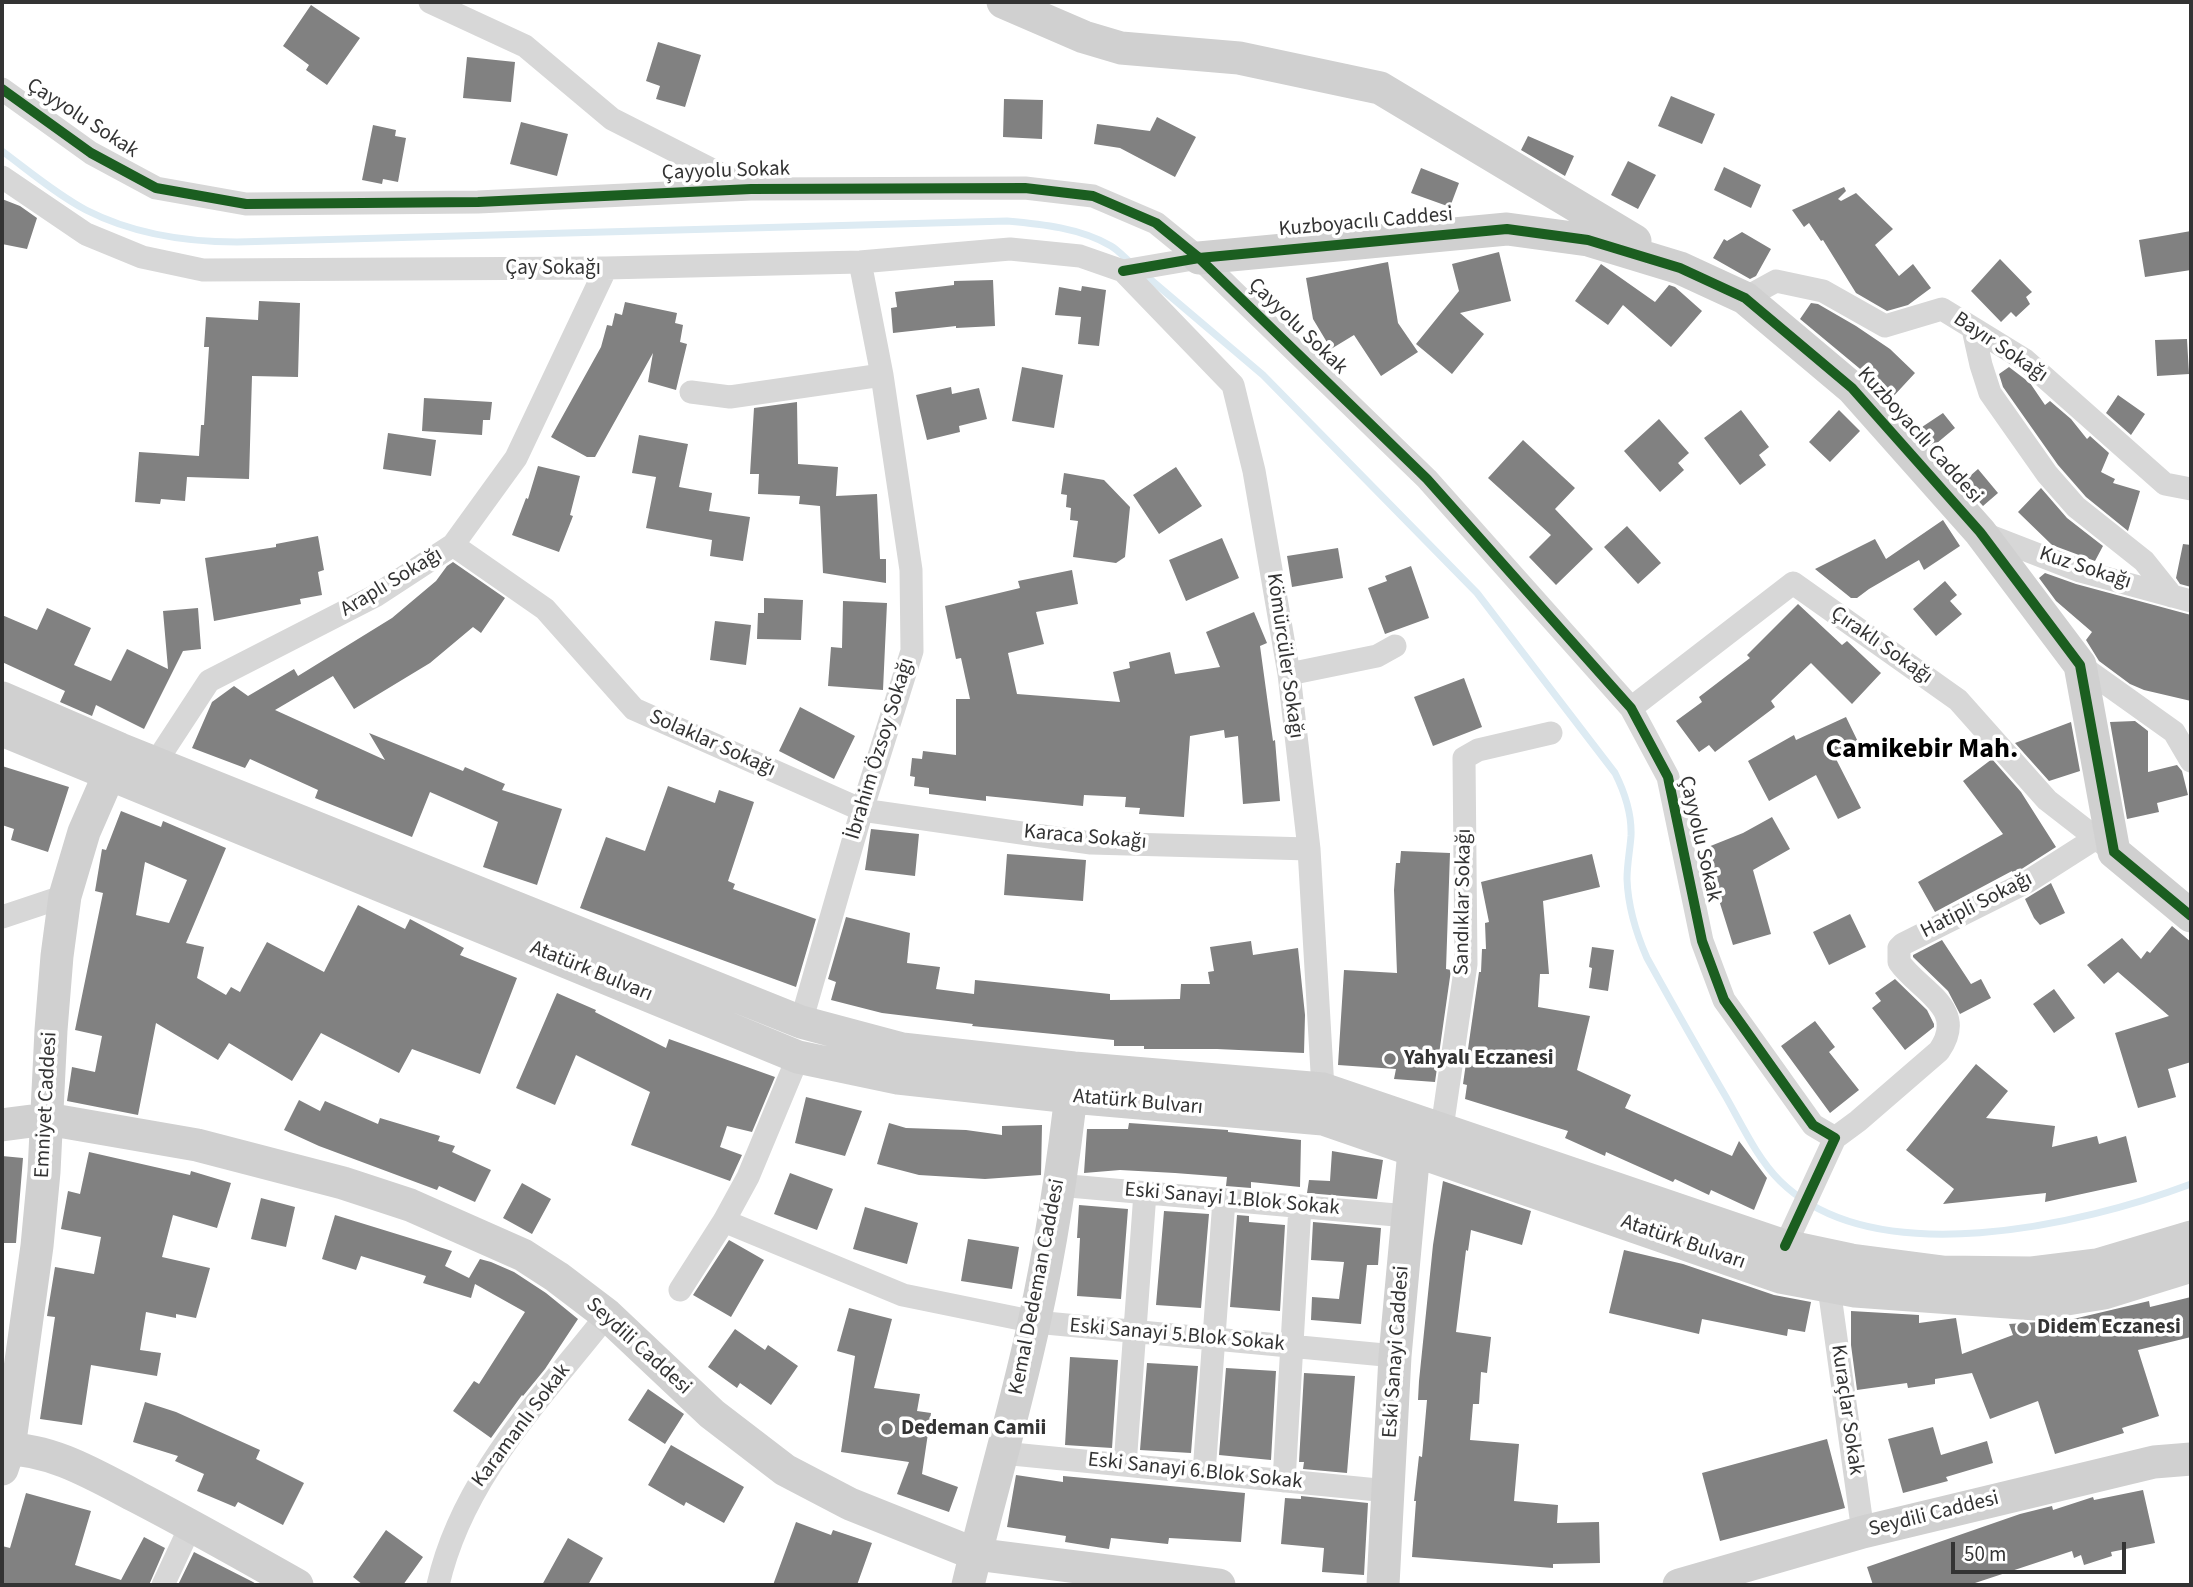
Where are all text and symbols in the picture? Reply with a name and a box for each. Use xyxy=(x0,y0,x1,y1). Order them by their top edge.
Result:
street label: Çayyolu Sokak xyxy=(21,74,143,164)
street label: Çayyolu Sokak xyxy=(661,157,791,187)
street label: Kuzboyacılı Caddesi xyxy=(1278,203,1454,243)
street label: Çay Sokağı xyxy=(505,256,601,282)
street label: Çayyolu Sokak xyxy=(1242,273,1352,381)
street label: Bayır Sokağı xyxy=(1948,307,2052,389)
street label: Kuzboyacılı Caddesi xyxy=(1851,363,1987,509)
street label: Kuz Sokağı xyxy=(2036,542,2134,596)
street label: Araplı Sokağı xyxy=(337,543,447,623)
street label: Kömürcüler Sokağı xyxy=(1260,572,1308,740)
street label: Çıraklı Sokağı xyxy=(1825,602,1937,690)
street label: İbrahim Özsoy Sokağı xyxy=(841,655,921,843)
street label: Solaklar Sokağı xyxy=(645,705,779,783)
district label: Camikebir Mah. xyxy=(1826,734,2018,768)
street label: Çayyolu Sokak xyxy=(1672,774,1726,904)
street label: Karaca Sokağı xyxy=(1022,820,1148,856)
street label: Sandıklar Sokağı xyxy=(1450,828,1478,976)
street label: Hatipli Sokağı xyxy=(1917,867,2037,945)
street label: Atatürk Bulvarı xyxy=(526,936,656,1008)
street label: Emniyet Caddesi xyxy=(31,1031,63,1179)
place label: Yahyalı Eczanesi xyxy=(1404,1046,1554,1072)
marker: Yahyalı Eczanesi xyxy=(1382,1051,1398,1067)
street label: Atatürk Bulvarı xyxy=(1072,1085,1204,1121)
street label: Kemal Dedeman Caddesi xyxy=(1005,1177,1071,1397)
street label: Eski Sanayi 1.Blok Sokak xyxy=(1123,1178,1341,1222)
street label: Atatürk Bulvarı xyxy=(1617,1210,1749,1276)
street label: Eski Sanayi Caddesi xyxy=(1378,1265,1416,1439)
street label: Seydili Caddesi xyxy=(580,1293,696,1401)
street label: Eski Sanayi 5.Blok Sokak xyxy=(1068,1314,1286,1358)
place label: Didem Eczanesi xyxy=(2037,1315,2181,1341)
marker: Didem Eczanesi xyxy=(2015,1320,2031,1336)
street label: Kuraçlar Sokak xyxy=(1824,1343,1868,1477)
street label: Karamanlı Sokak xyxy=(467,1359,577,1493)
place label: Dedeman Camii xyxy=(901,1416,1046,1442)
marker: Dedeman Camii xyxy=(879,1421,895,1437)
street label: Eski Sanayi 6.Blok Sokak xyxy=(1086,1448,1304,1496)
street label: Seydili Caddesi xyxy=(1866,1487,2002,1543)
scale bar xyxy=(1955,1528,2130,1572)
text: 50 m xyxy=(1964,1539,2006,1569)

